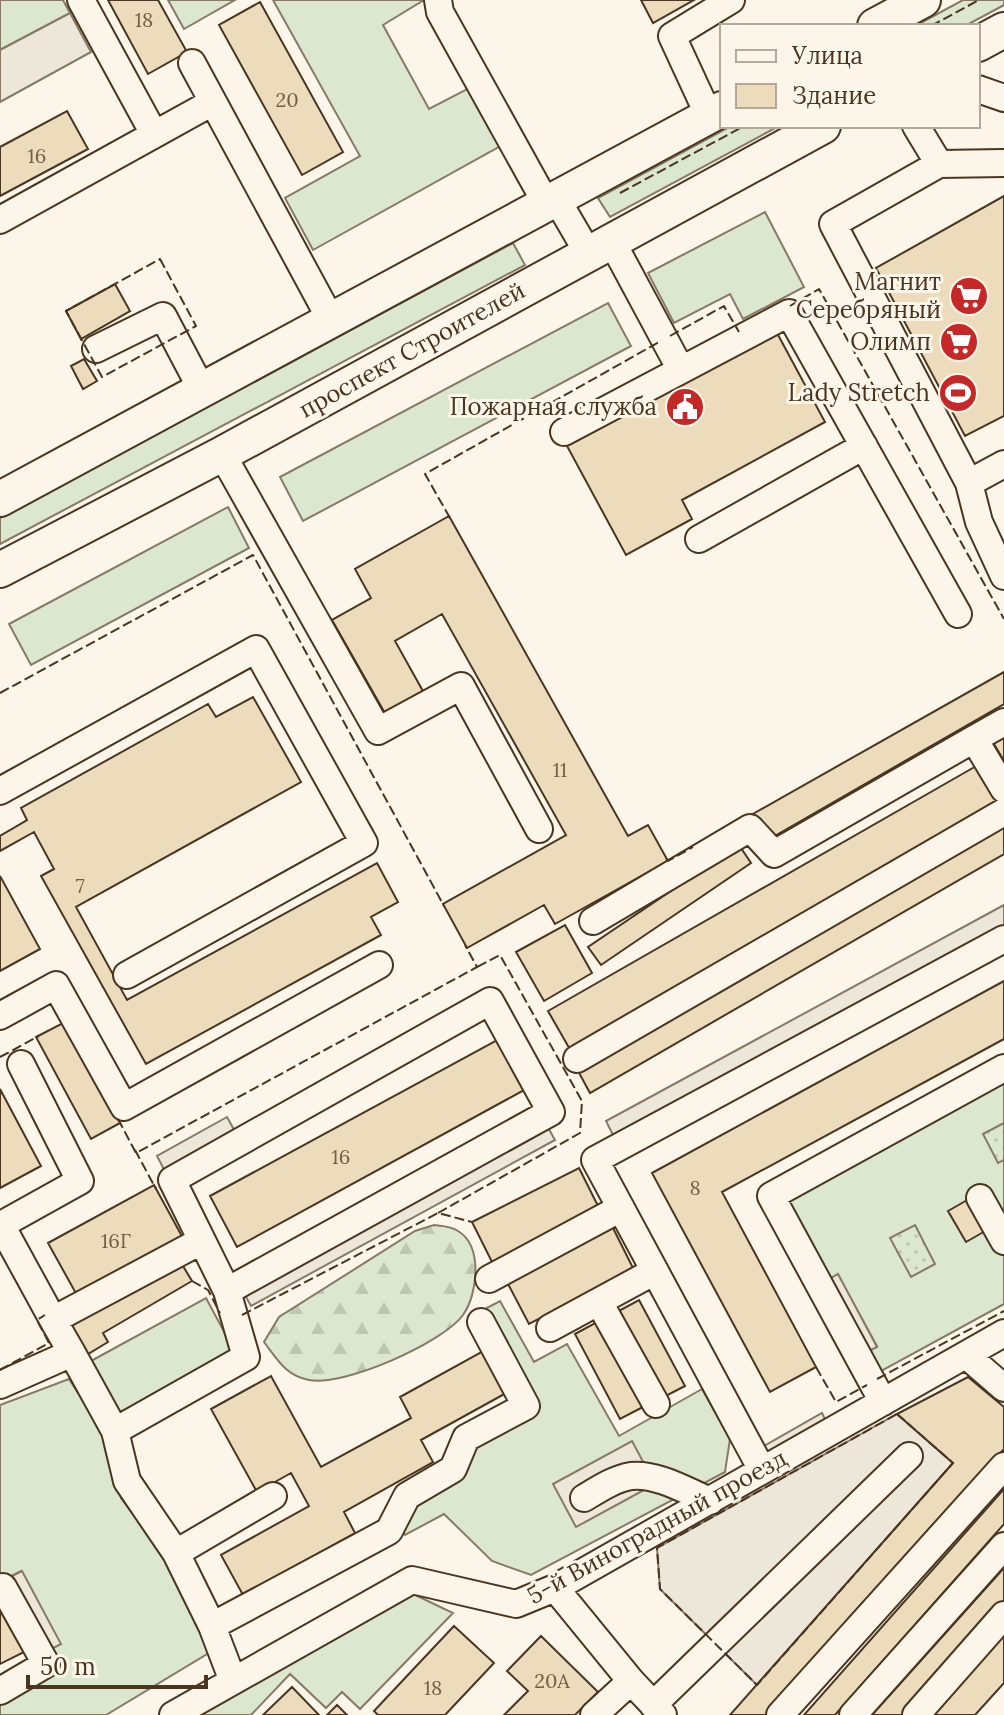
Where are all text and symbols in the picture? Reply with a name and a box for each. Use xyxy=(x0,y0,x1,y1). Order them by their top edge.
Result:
house number: 18 xyxy=(135,7,153,32)
legend xyxy=(720,24,980,128)
text: Улица xyxy=(791,40,863,71)
text: Здание xyxy=(792,80,876,111)
house number: 20 xyxy=(275,87,299,112)
house number: 16 xyxy=(28,143,46,168)
place label: Магнит Серебряный xyxy=(796,266,941,325)
street label: проспект Строителей xyxy=(293,274,530,425)
supermarket icon: Магнит Серебряный xyxy=(948,275,990,317)
supermarket icon: Олимп xyxy=(938,321,980,363)
place label: Олимп xyxy=(850,326,931,357)
sports icon: Lady Stretch xyxy=(937,372,979,414)
place label: Lady Stretch xyxy=(788,377,930,408)
public building icon: Пожарная служба xyxy=(664,386,706,428)
place label: Пожарная служба xyxy=(450,391,657,422)
house number: 11 xyxy=(553,757,567,782)
house number: 7 xyxy=(75,873,85,898)
house number: 16 xyxy=(332,1144,350,1169)
house number: 8 xyxy=(689,1175,701,1200)
house number: 16Г xyxy=(101,1228,131,1253)
street label: 5-й Виноградный проезд xyxy=(522,1442,792,1611)
scale bar xyxy=(28,1639,206,1689)
text: 50 m xyxy=(40,1651,96,1682)
house number: 20А xyxy=(534,1668,570,1693)
house number: 18 xyxy=(424,1675,442,1700)

